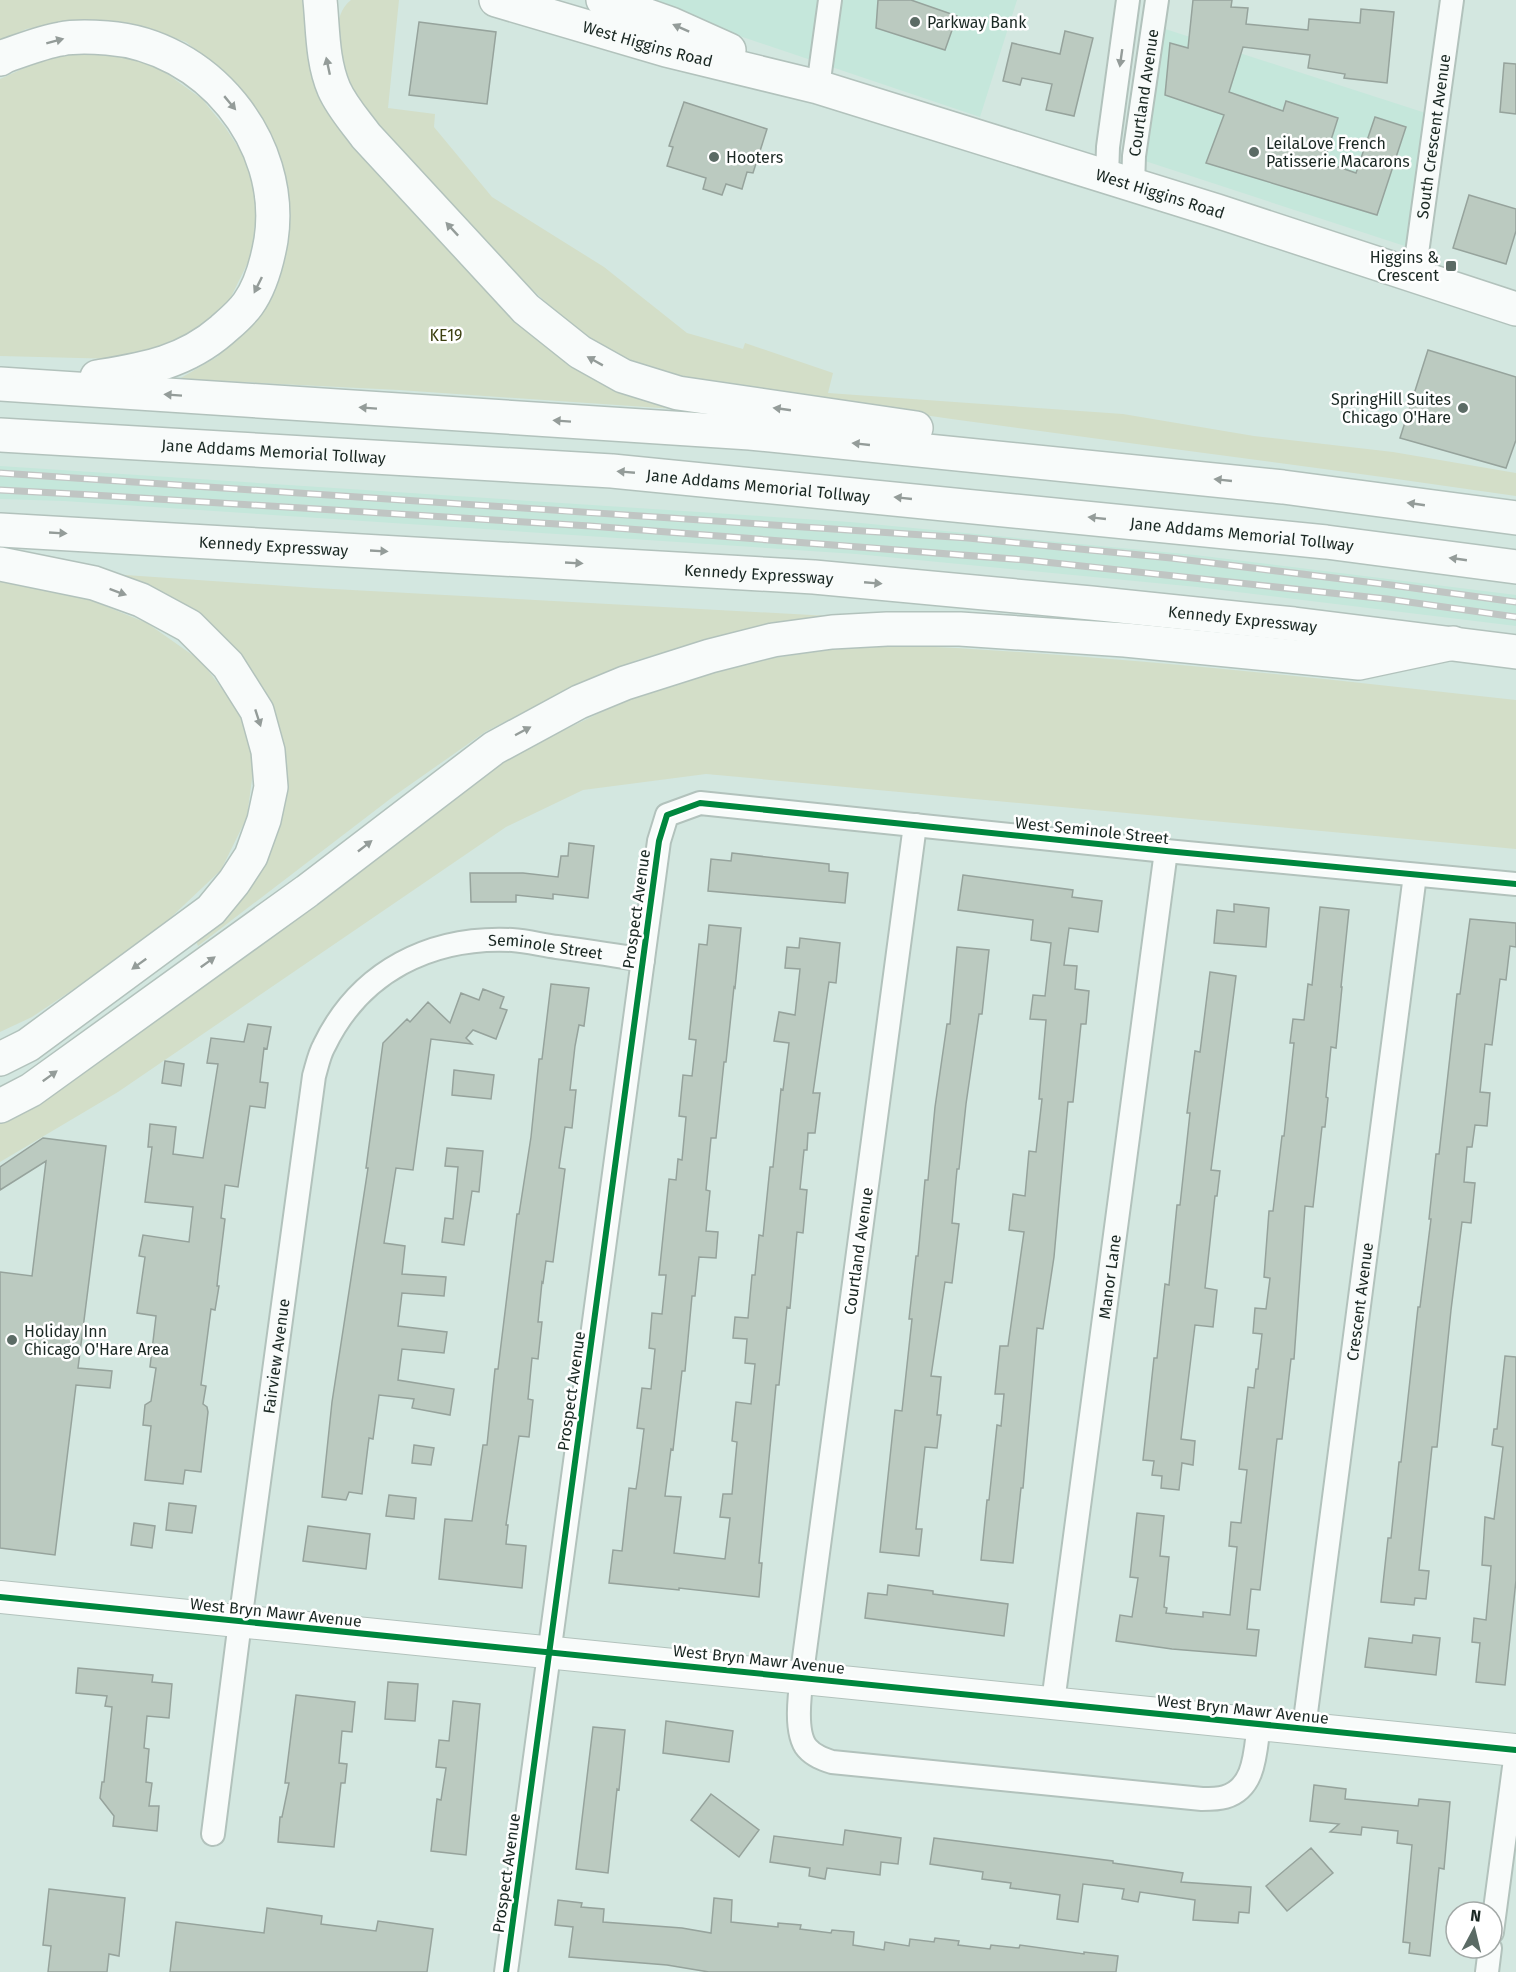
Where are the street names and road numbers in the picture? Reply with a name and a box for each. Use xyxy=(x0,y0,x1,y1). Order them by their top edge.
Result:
street label: West Higgins Road xyxy=(581,17,715,71)
street label: Courtland Avenue xyxy=(1125,28,1163,158)
street label: South Crescent Avenue xyxy=(1413,53,1454,220)
street label: West Higgins Road xyxy=(1093,165,1227,223)
street label: Jane Addams Memorial Tollway xyxy=(161,436,386,468)
street label: Jane Addams Memorial Tollway xyxy=(645,465,871,507)
street label: Jane Addams Memorial Tollway xyxy=(1129,514,1355,556)
street label: Kennedy Expressway xyxy=(198,532,349,560)
street label: Kennedy Expressway xyxy=(683,561,834,589)
street label: Kennedy Expressway xyxy=(1167,602,1318,637)
street label: West Seminole Street xyxy=(1014,813,1170,848)
street label: Prospect Avenue xyxy=(619,848,654,970)
street label: Seminole Street xyxy=(488,931,604,963)
street label: Courtland Avenue xyxy=(840,1186,877,1316)
street label: Manor Lane xyxy=(1095,1233,1125,1320)
street label: Crescent Avenue xyxy=(1343,1241,1377,1362)
street label: Fairview Avenue xyxy=(259,1297,294,1415)
street label: Prospect Avenue xyxy=(554,1330,589,1452)
street label: West Bryn Mawr Avenue xyxy=(189,1594,363,1631)
street label: West Bryn Mawr Avenue xyxy=(672,1641,846,1678)
street label: West Bryn Mawr Avenue xyxy=(1156,1691,1330,1728)
street label: Prospect Avenue xyxy=(489,1812,524,1934)

